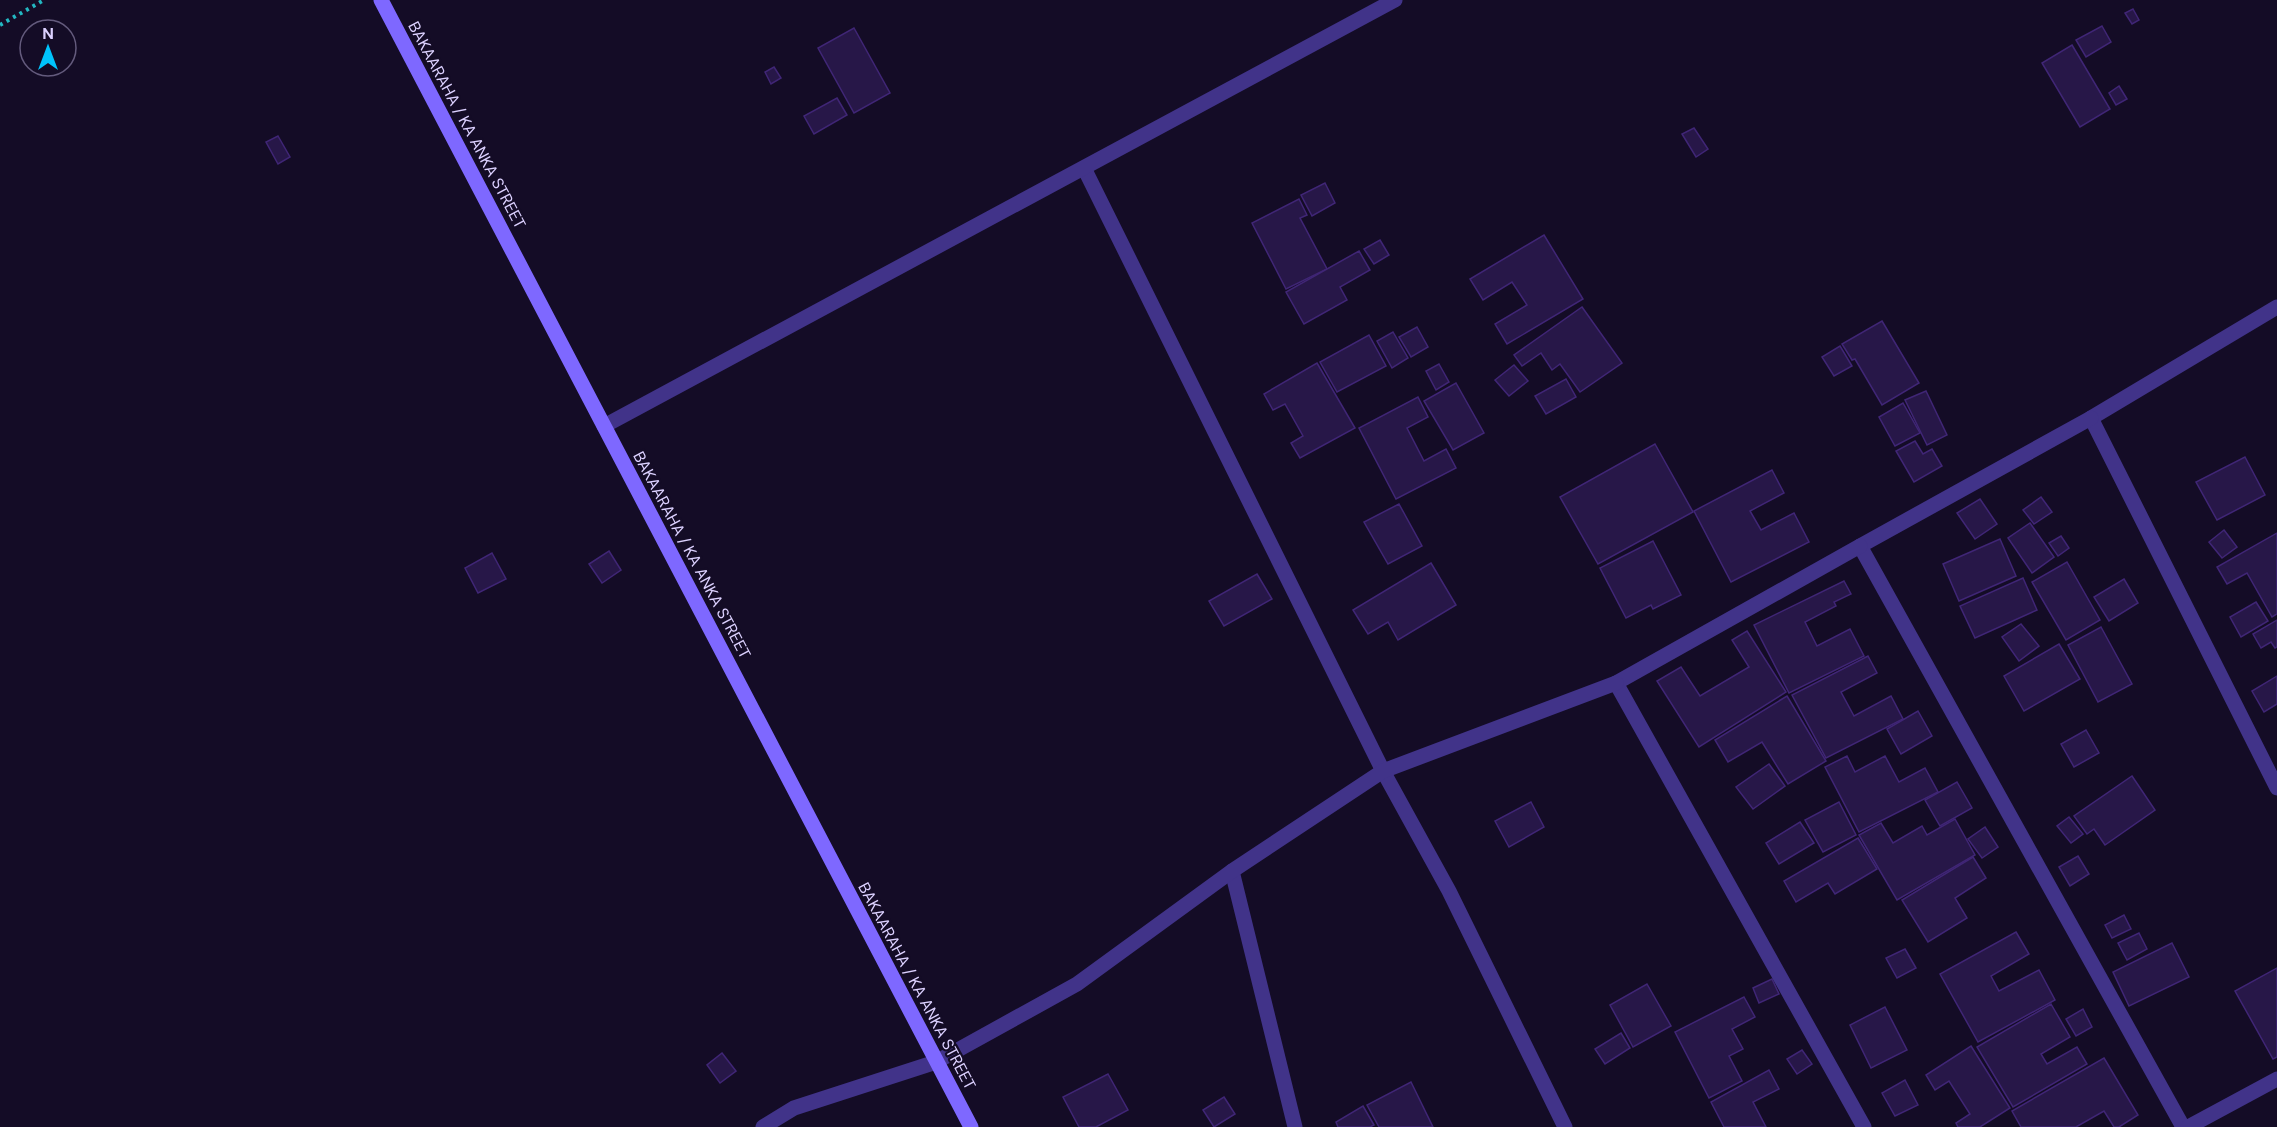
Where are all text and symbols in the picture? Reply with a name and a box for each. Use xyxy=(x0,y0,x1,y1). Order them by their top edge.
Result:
north arrow xyxy=(18,18,78,78)
street label: BAKAARAHA / KA ANKA STREET xyxy=(403,18,531,232)
text: N xyxy=(42,23,54,44)
street label: BAKAARAHA / KA ANKA STREET xyxy=(628,448,756,662)
street label: BAKAARAHA / KA ANKA STREET xyxy=(853,879,981,1093)

